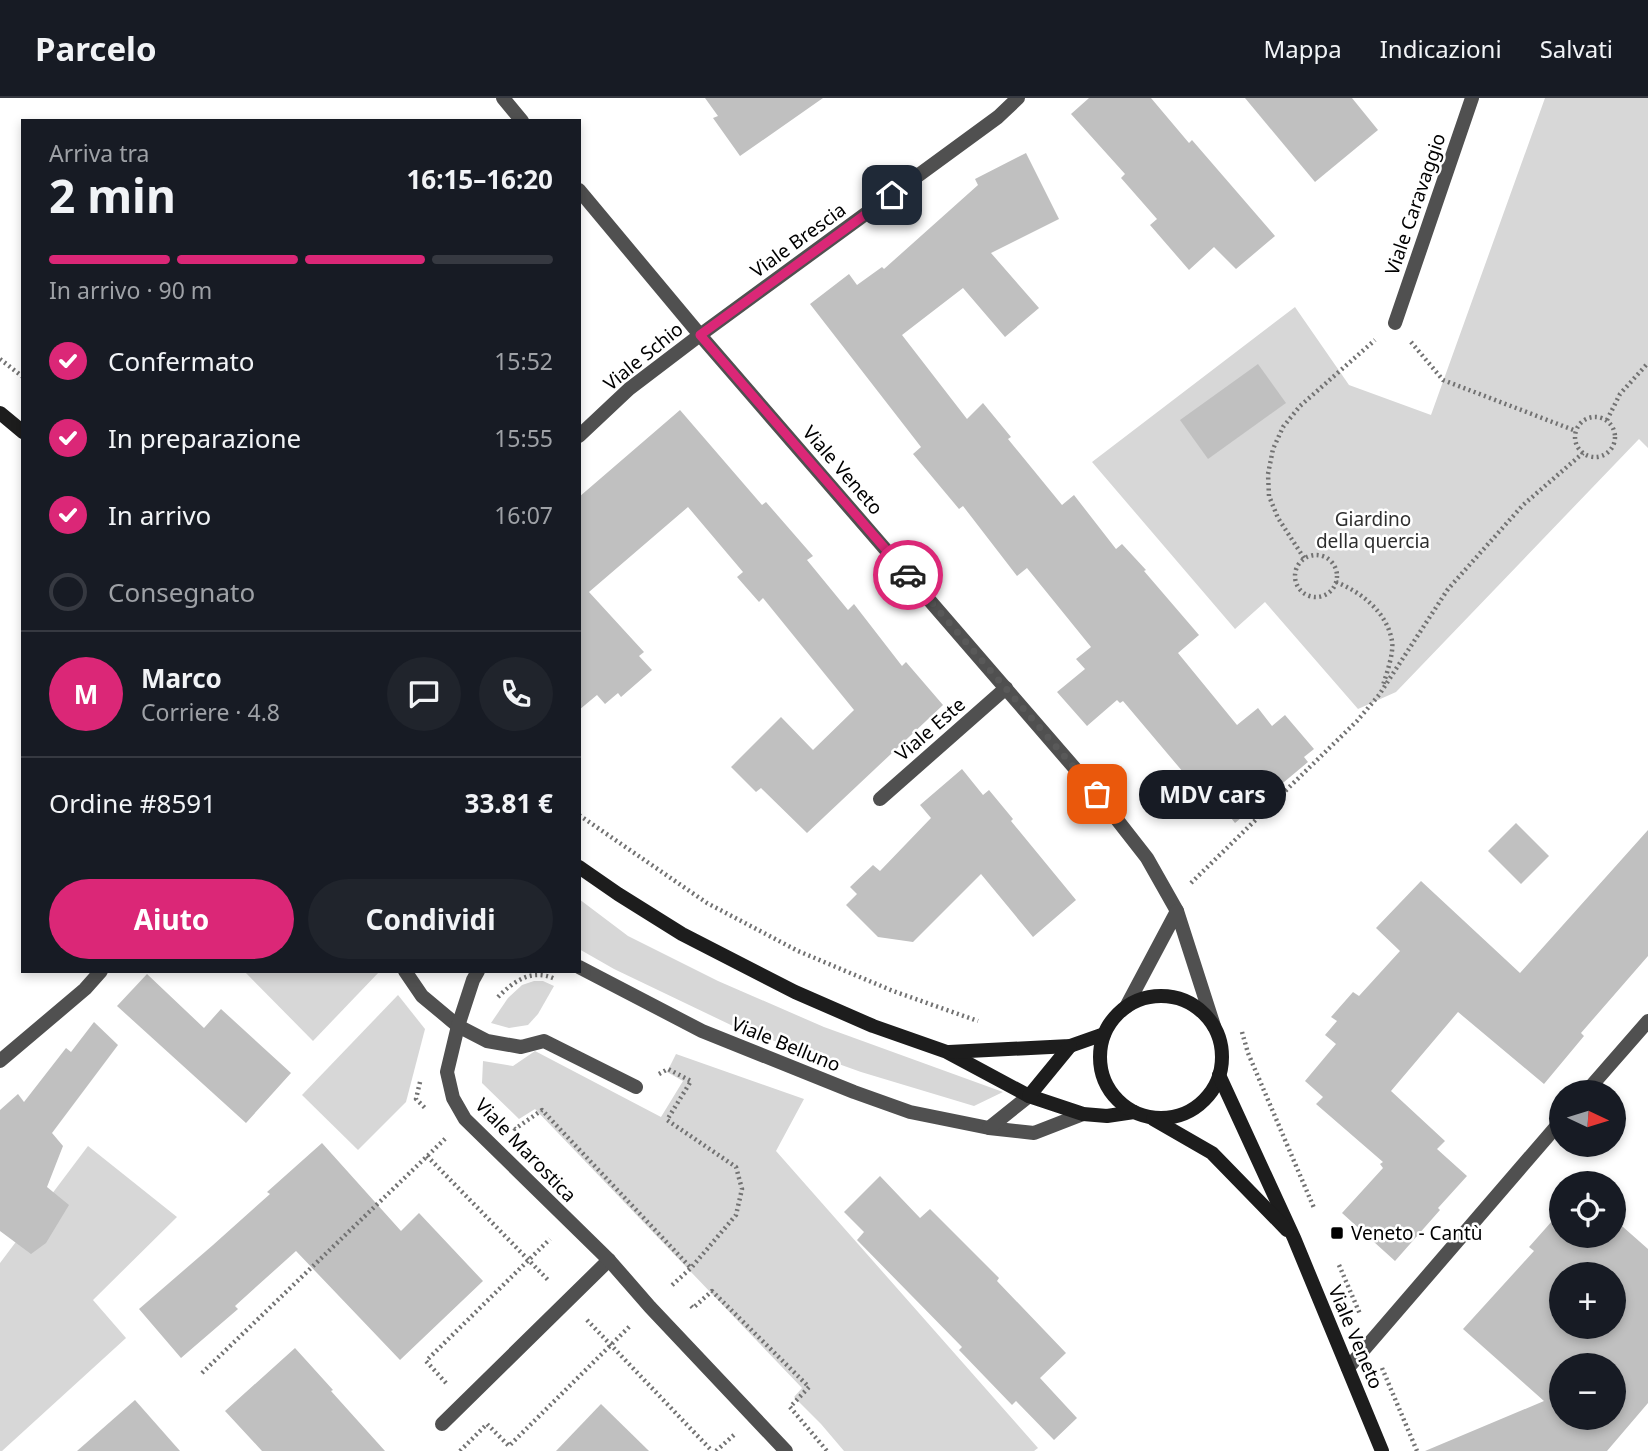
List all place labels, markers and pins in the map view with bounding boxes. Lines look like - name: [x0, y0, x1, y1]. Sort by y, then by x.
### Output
- pin: [862, 165, 922, 225]
- pin: [1067, 764, 1127, 824]
- callout: MDV cars: [1139, 770, 1286, 818]
- place label: Veneto - Cantù: [1351, 1220, 1483, 1246]
- marker: Veneto - Cantù: [1329, 1225, 1345, 1241]

